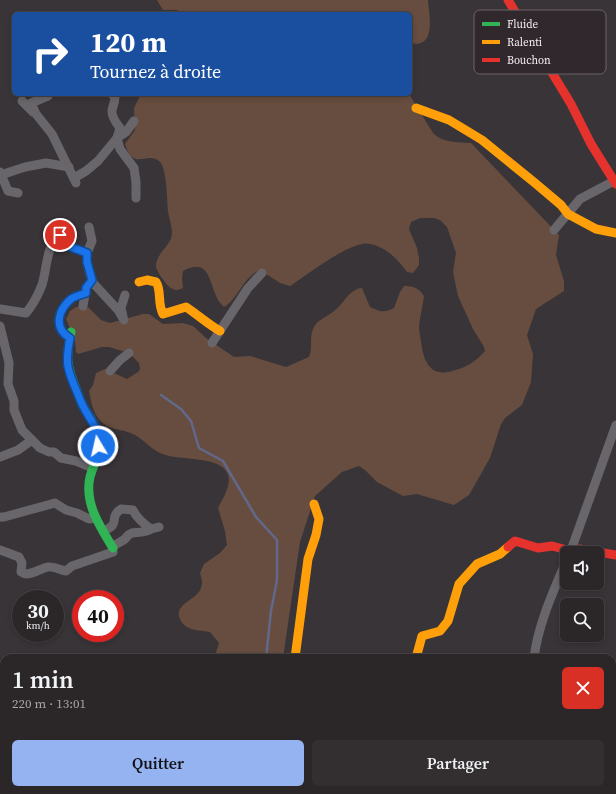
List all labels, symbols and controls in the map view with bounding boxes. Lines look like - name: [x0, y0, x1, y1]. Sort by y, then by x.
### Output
- legend: [474, 10, 606, 74]
- text: Fluide: [507, 17, 538, 32]
- text: 120 m: [90, 23, 167, 61]
- icon: right: [24, 28, 76, 80]
- text: Ralenti: [507, 35, 542, 50]
- text: Bouchon: [507, 53, 551, 68]
- text: Tournez à droite: [90, 59, 221, 84]
- pin: [43, 218, 77, 252]
- icon: arrive: [49, 224, 71, 246]
- position arrow: [77, 425, 119, 467]
- map controls: [560, 546, 604, 642]
- button: sound: [560, 546, 604, 590]
- speed limit sign: 40: [72, 590, 124, 642]
- text: 30: [27, 597, 49, 625]
- button: search: [560, 598, 604, 642]
- text: km/h: [26, 619, 50, 632]
- text: 1 min: [12, 663, 74, 696]
- button: close: [562, 667, 604, 709]
- text: 220 m · 13:01: [12, 695, 86, 712]
- button: Quitter: [12, 740, 304, 786]
- button: Partager: [312, 740, 604, 786]

